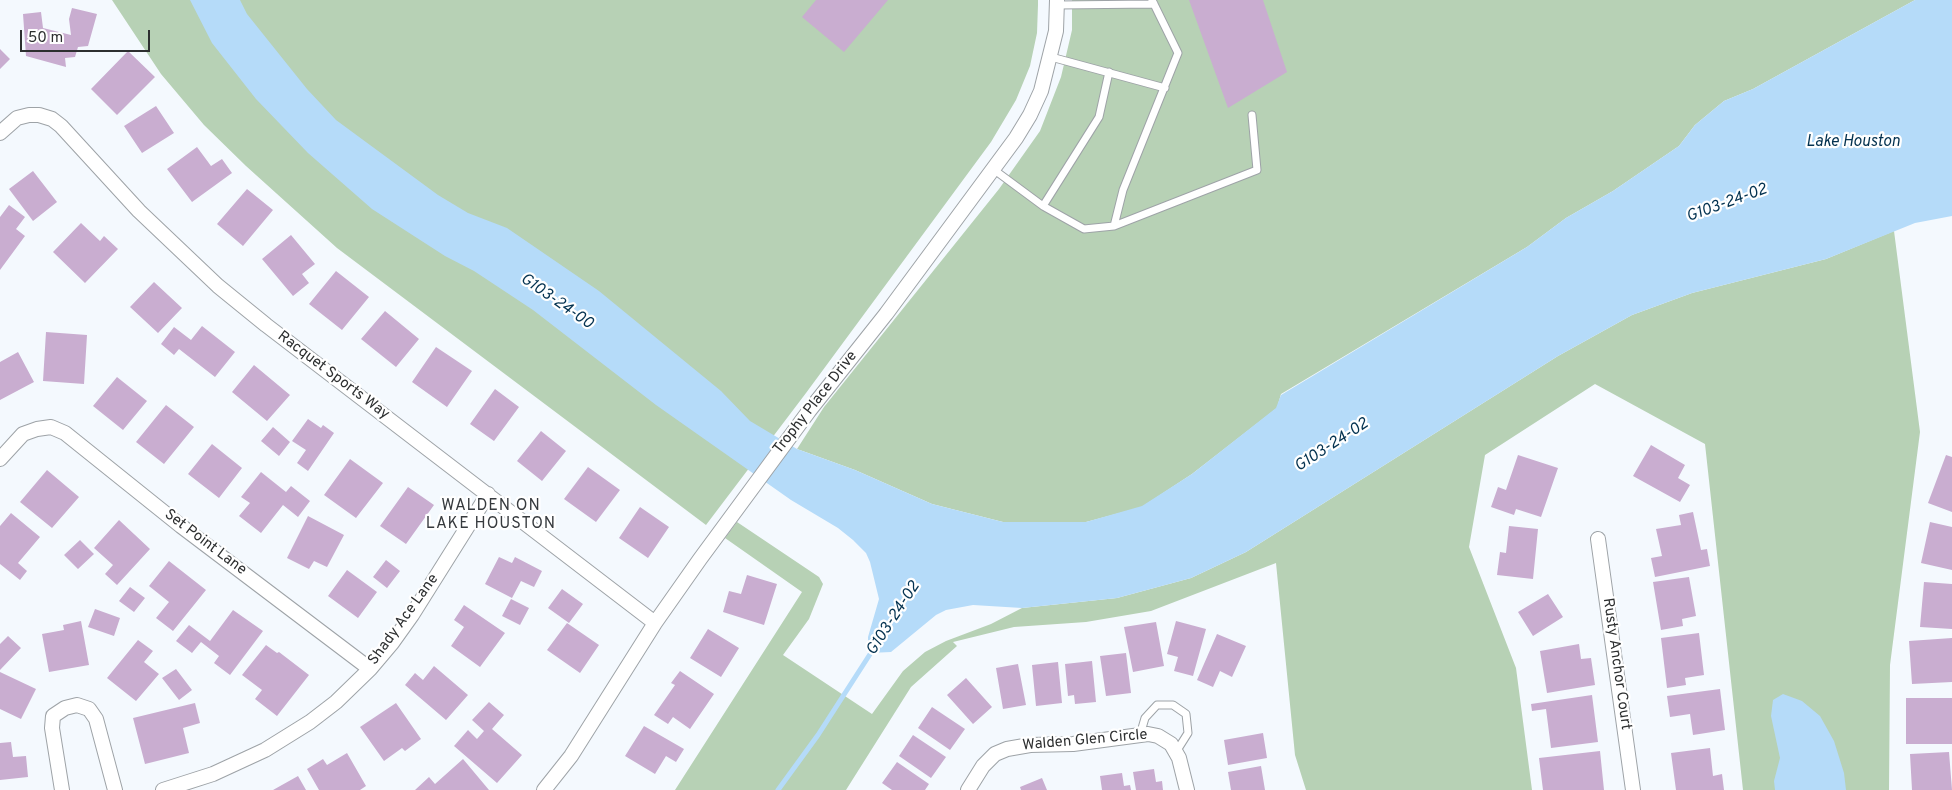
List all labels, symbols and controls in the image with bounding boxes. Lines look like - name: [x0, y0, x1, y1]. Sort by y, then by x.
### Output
- scale bar: [22, 20, 152, 52]
- text: 50 m: [28, 29, 63, 48]
- water label: Lake Houston: [1806, 133, 1900, 153]
- water label: G103-24-02: [1684, 181, 1770, 227]
- water label: G103-24-00: [516, 270, 596, 334]
- street label: Racquet Sports Way: [273, 328, 393, 424]
- street label: Trophy Place Drive: [770, 348, 862, 458]
- water label: G103-24-02: [1291, 415, 1373, 477]
- district label: WALDEN ON LAKE HOUSTON: [424, 497, 558, 535]
- street label: Set Point Lane: [160, 506, 250, 580]
- street label: Shady Ace Lane: [365, 571, 443, 669]
- water label: G103-24-02: [863, 578, 925, 660]
- street label: Rusty Anchor Court: [1598, 597, 1634, 731]
- street label: Walden Glen Circle: [1022, 727, 1148, 755]

